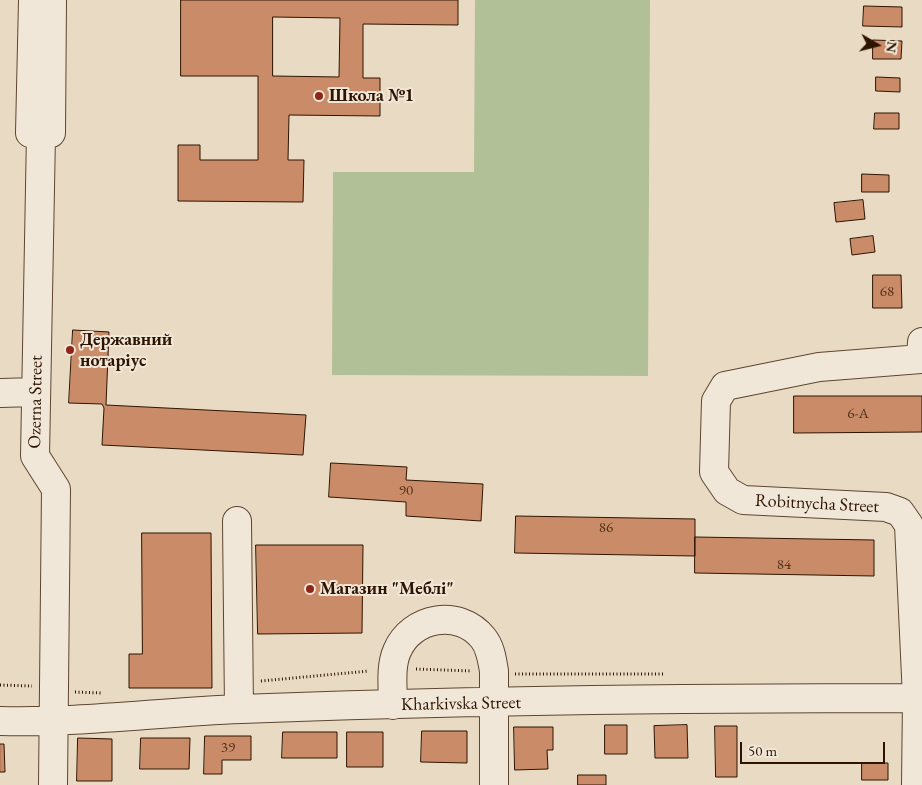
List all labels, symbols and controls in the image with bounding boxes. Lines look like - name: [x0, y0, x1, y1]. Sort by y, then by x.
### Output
- north arrow: [852, 20, 902, 70]
- text: N: [882, 40, 902, 54]
- place label: Школа №1: [329, 85, 414, 107]
- marker: Школа №1: [313, 90, 325, 102]
- house number: 68: [880, 283, 894, 301]
- place label: Державний нотаріус: [80, 329, 172, 372]
- marker: Державний нотаріус: [64, 344, 76, 356]
- street label: Ozerna Street: [24, 355, 48, 449]
- house number: 6-А: [847, 405, 869, 423]
- house number: 90: [399, 482, 413, 500]
- street label: Robitnycha Street: [754, 490, 880, 518]
- house number: 86: [599, 519, 613, 537]
- house number: 84: [777, 556, 791, 574]
- place label: Магазин "Меблі": [320, 578, 454, 600]
- marker: Магазин "Меблі": [304, 583, 316, 595]
- street label: Kharkivska Street: [401, 692, 521, 716]
- scale bar: [742, 732, 887, 764]
- house number: 39: [221, 739, 235, 757]
- text: 50 m: [748, 741, 777, 760]

